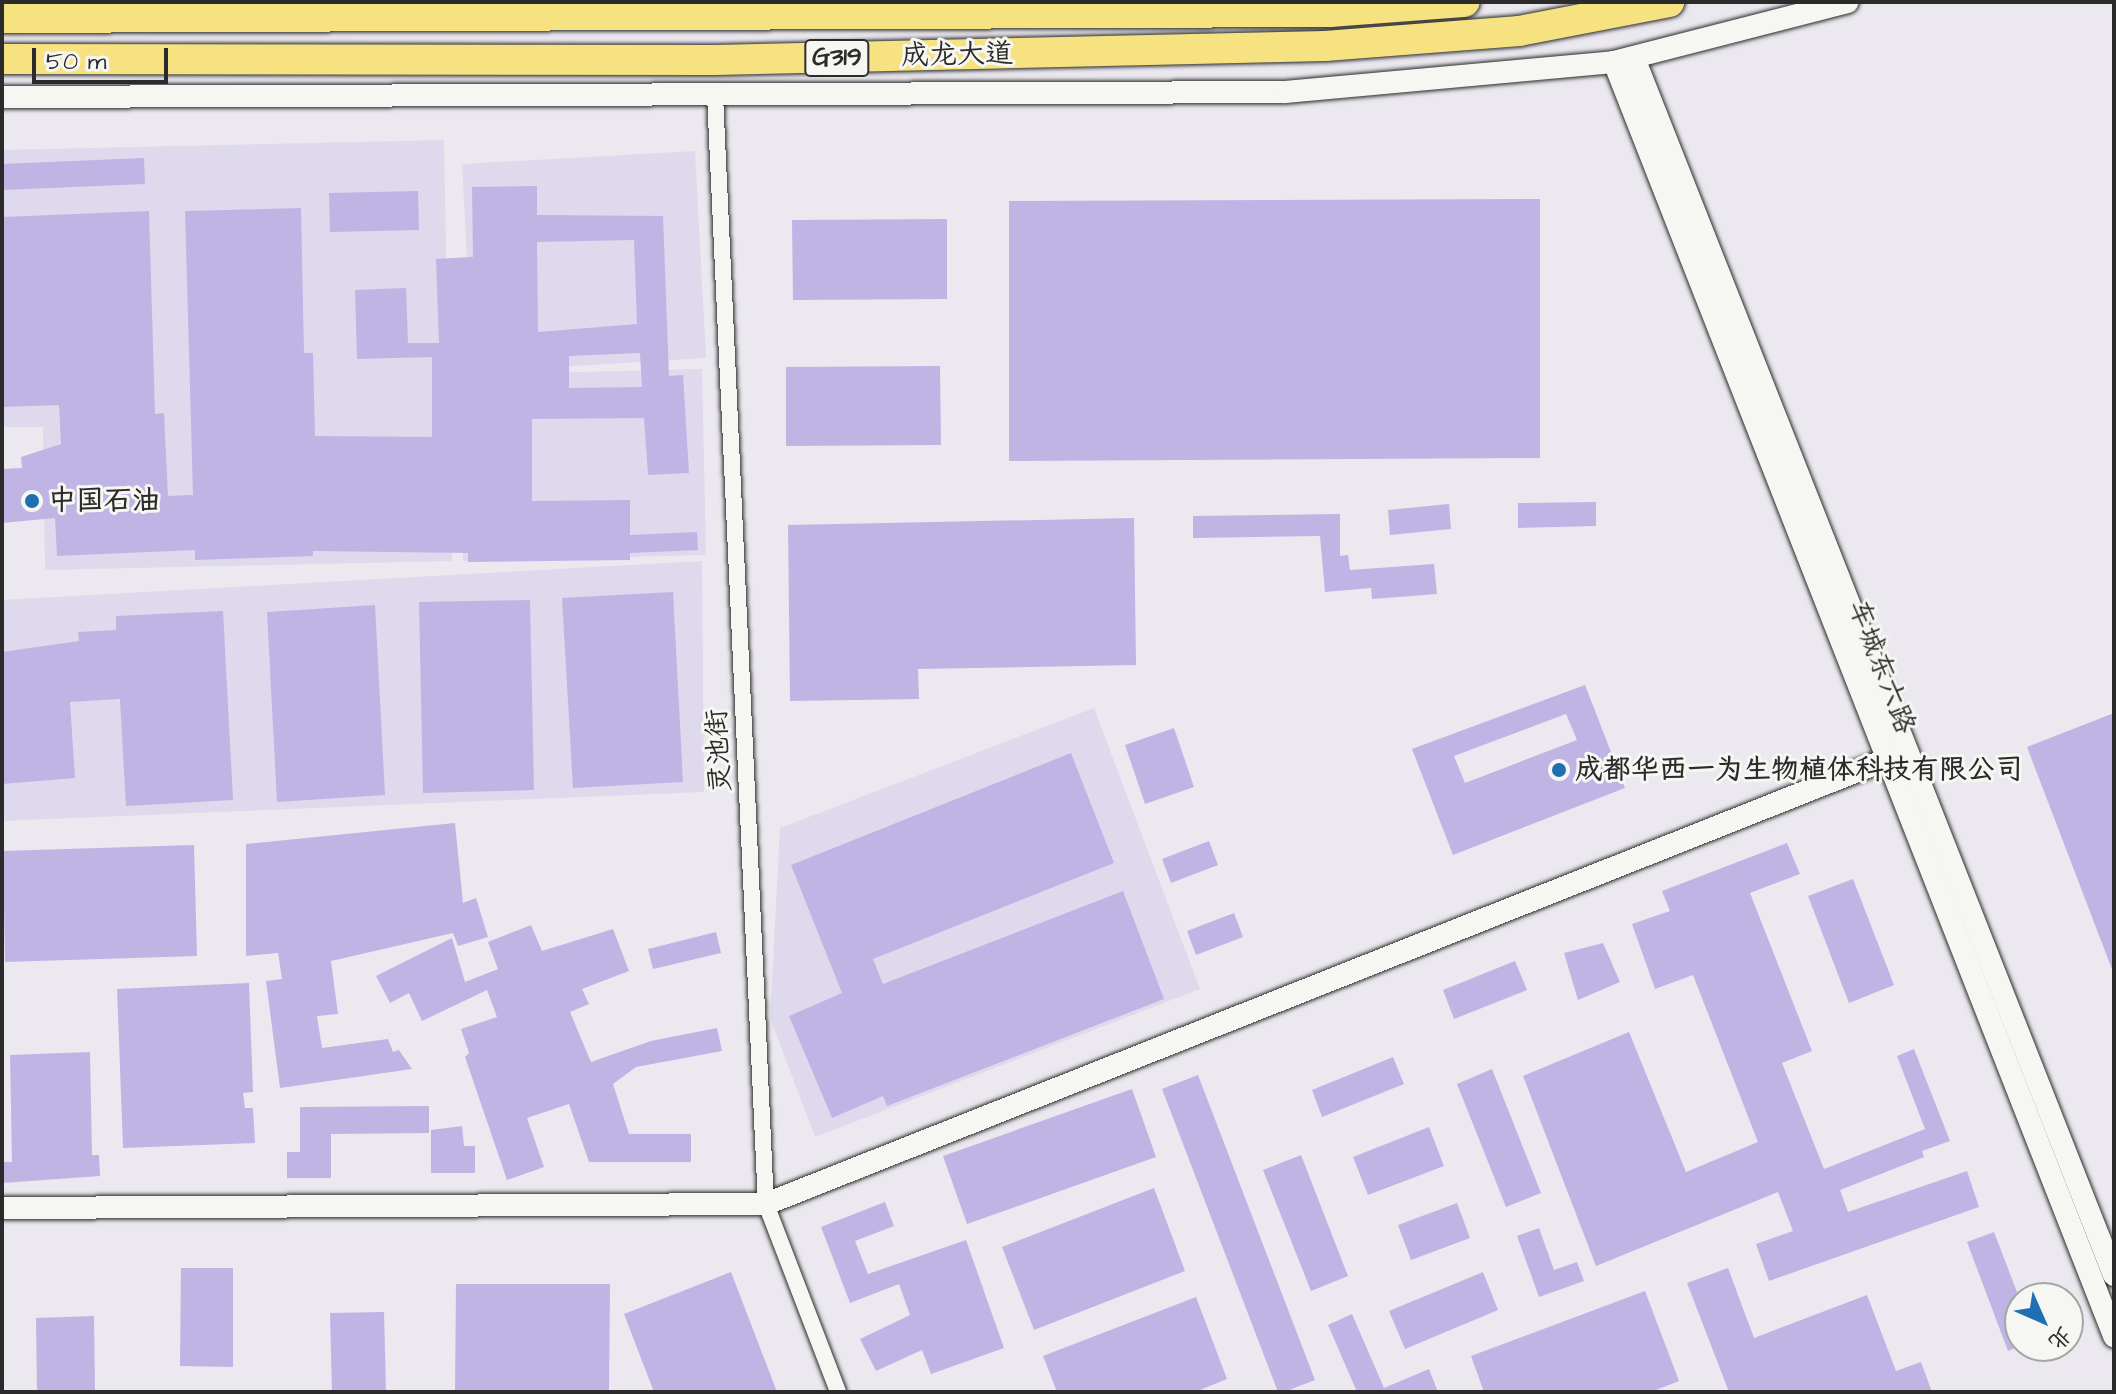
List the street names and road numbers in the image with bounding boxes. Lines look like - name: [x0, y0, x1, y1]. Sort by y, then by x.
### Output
- road number: G319: [803, 36, 871, 80]
- street label: 成龙大道: [901, 37, 1013, 73]
- street label: 车城东六路: [1840, 596, 1922, 738]
- street label: 灵池街: [700, 708, 738, 794]

